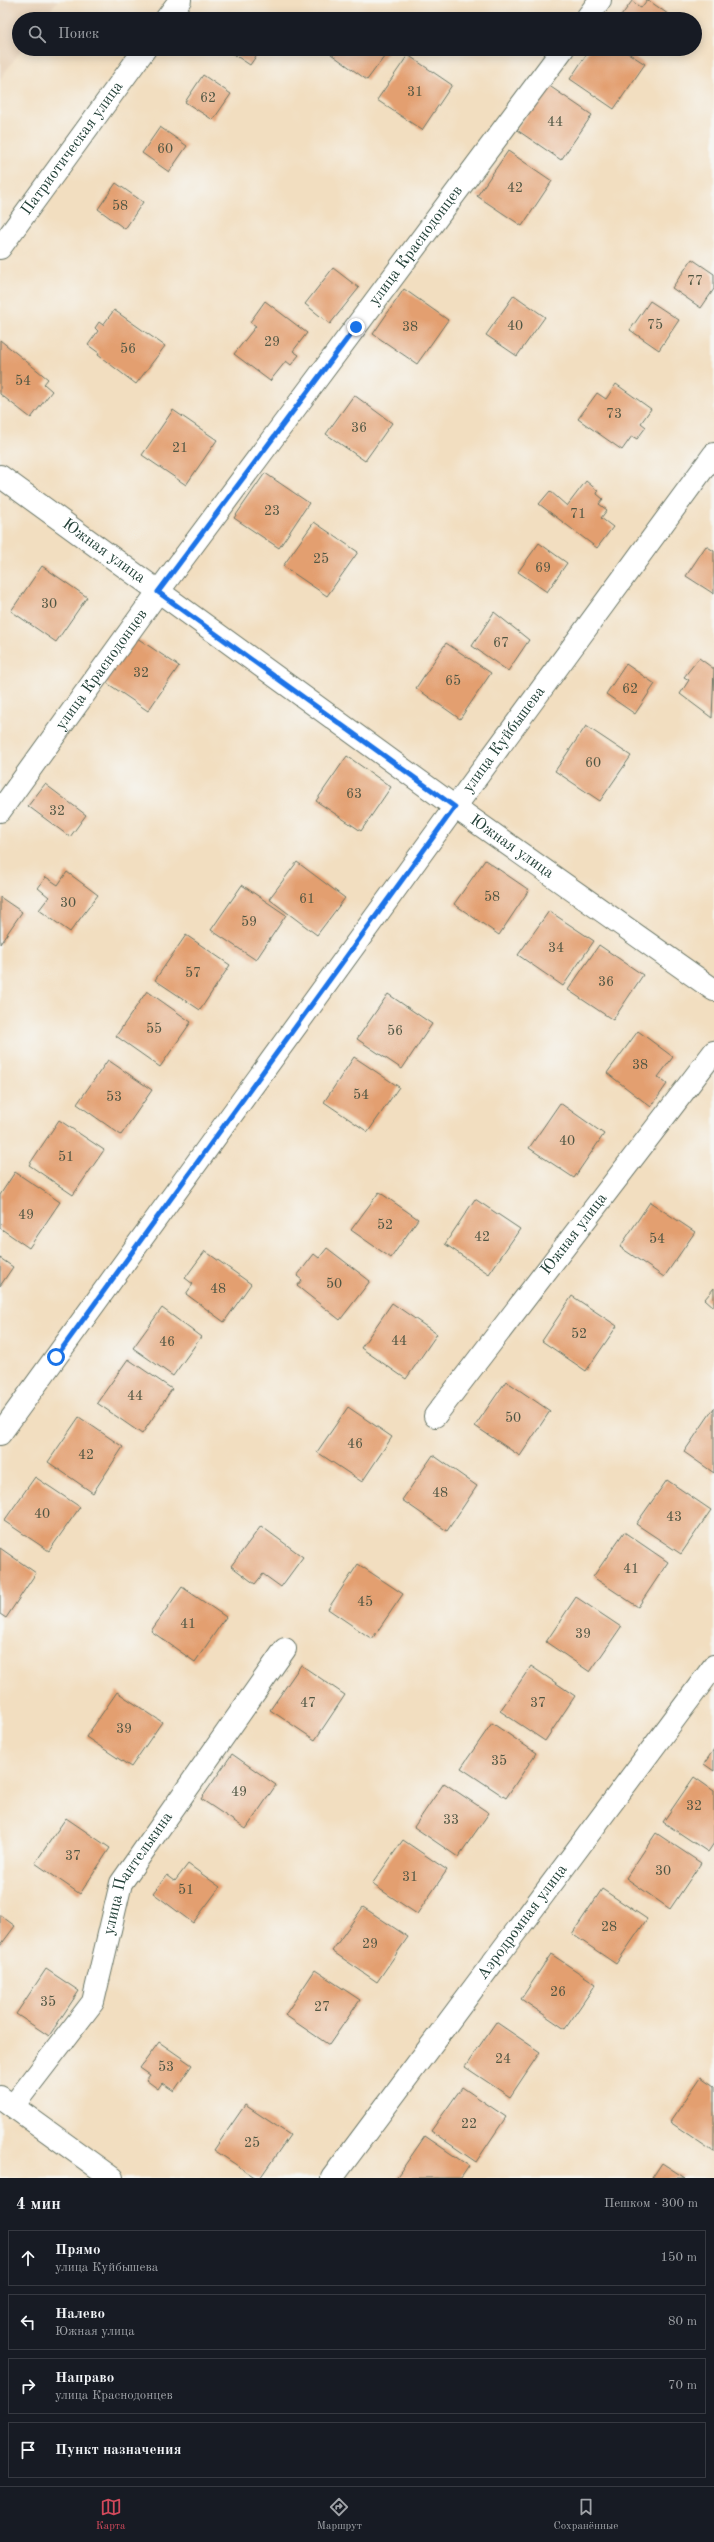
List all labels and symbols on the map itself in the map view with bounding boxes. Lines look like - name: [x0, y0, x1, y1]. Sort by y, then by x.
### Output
- street label: Патриотическая улица: [19, 79, 126, 218]
- house number: 31: [407, 85, 423, 99]
- house number: 62: [200, 91, 216, 105]
- house number: 44: [547, 115, 563, 129]
- house number: 60: [157, 142, 173, 156]
- house number: 42: [507, 181, 523, 195]
- street label: улица Краснодонцев: [366, 183, 466, 309]
- house number: 58: [112, 199, 128, 213]
- house number: 77: [687, 274, 703, 288]
- route end: [347, 318, 365, 336]
- house number: 75: [647, 318, 663, 332]
- house number: 40: [507, 319, 523, 333]
- house number: 38: [402, 320, 418, 334]
- house number: 29: [264, 335, 280, 349]
- house number: 56: [120, 342, 136, 356]
- house number: 54: [15, 374, 31, 388]
- house number: 73: [606, 407, 622, 421]
- house number: 36: [351, 421, 367, 435]
- house number: 21: [172, 441, 188, 455]
- house number: 23: [264, 504, 280, 518]
- house number: 71: [570, 507, 586, 521]
- street label: Южная улица: [59, 516, 148, 587]
- house number: 25: [313, 552, 329, 566]
- house number: 69: [535, 561, 551, 575]
- house number: 30: [41, 597, 57, 611]
- street label: улица Краснодонцев: [53, 606, 151, 733]
- house number: 67: [493, 636, 509, 650]
- house number: 32: [133, 666, 149, 680]
- house number: 65: [445, 674, 461, 688]
- house number: 62: [622, 682, 638, 696]
- street label: улица Куйбышева: [460, 684, 548, 796]
- house number: 60: [585, 756, 601, 770]
- house number: 63: [346, 787, 362, 801]
- house number: 32: [49, 804, 65, 818]
- street label: Южная улица: [467, 812, 556, 882]
- house number: 58: [484, 890, 500, 904]
- house number: 61: [299, 892, 315, 906]
- house number: 30: [60, 896, 76, 910]
- house number: 59: [241, 915, 257, 929]
- house number: 34: [548, 941, 564, 955]
- house number: 57: [185, 966, 201, 980]
- house number: 36: [598, 975, 614, 989]
- house number: 55: [146, 1022, 162, 1036]
- house number: 56: [387, 1024, 403, 1038]
- house number: 38: [632, 1058, 648, 1072]
- house number: 54: [353, 1088, 369, 1102]
- house number: 53: [106, 1090, 122, 1104]
- house number: 40: [559, 1134, 575, 1148]
- house number: 51: [58, 1150, 74, 1164]
- street label: Южная улица: [538, 1190, 611, 1278]
- house number: 49: [18, 1208, 34, 1222]
- house number: 52: [377, 1218, 393, 1232]
- house number: 42: [474, 1230, 490, 1244]
- house number: 54: [649, 1232, 665, 1246]
- house number: 50: [326, 1277, 342, 1291]
- house number: 48: [210, 1282, 226, 1296]
- house number: 52: [571, 1327, 587, 1341]
- house number: 44: [391, 1334, 407, 1348]
- house number: 46: [159, 1335, 175, 1349]
- route start: [47, 1348, 65, 1366]
- house number: 44: [127, 1389, 143, 1403]
- house number: 50: [505, 1411, 521, 1425]
- house number: 46: [347, 1437, 363, 1451]
- house number: 42: [78, 1448, 94, 1462]
- house number: 48: [432, 1486, 448, 1500]
- house number: 40: [34, 1507, 50, 1521]
- house number: 43: [666, 1510, 682, 1524]
- house number: 41: [623, 1562, 639, 1576]
- house number: 45: [357, 1595, 373, 1609]
- house number: 41: [180, 1617, 196, 1631]
- house number: 39: [575, 1627, 591, 1641]
- house number: 47: [300, 1696, 316, 1710]
- house number: 37: [530, 1696, 546, 1710]
- house number: 39: [116, 1722, 132, 1736]
- house number: 35: [491, 1754, 507, 1768]
- house number: 49: [231, 1785, 247, 1799]
- house number: 32: [686, 1799, 702, 1813]
- street label: улица Пантелькина: [101, 1809, 176, 1937]
- house number: 33: [443, 1813, 459, 1827]
- house number: 37: [65, 1849, 81, 1863]
- street label: Аэродромная улица: [475, 1862, 571, 1983]
- house number: 30: [655, 1864, 671, 1878]
- house number: 31: [402, 1870, 418, 1884]
- house number: 51: [178, 1883, 194, 1897]
- house number: 28: [601, 1920, 617, 1934]
- house number: 29: [362, 1937, 378, 1951]
- house number: 26: [550, 1985, 566, 1999]
- house number: 35: [40, 1995, 56, 2009]
- house number: 27: [314, 2000, 330, 2014]
- house number: 24: [495, 2052, 511, 2066]
- house number: 53: [158, 2060, 174, 2074]
- house number: 22: [461, 2117, 477, 2131]
- house number: 25: [244, 2136, 260, 2150]

